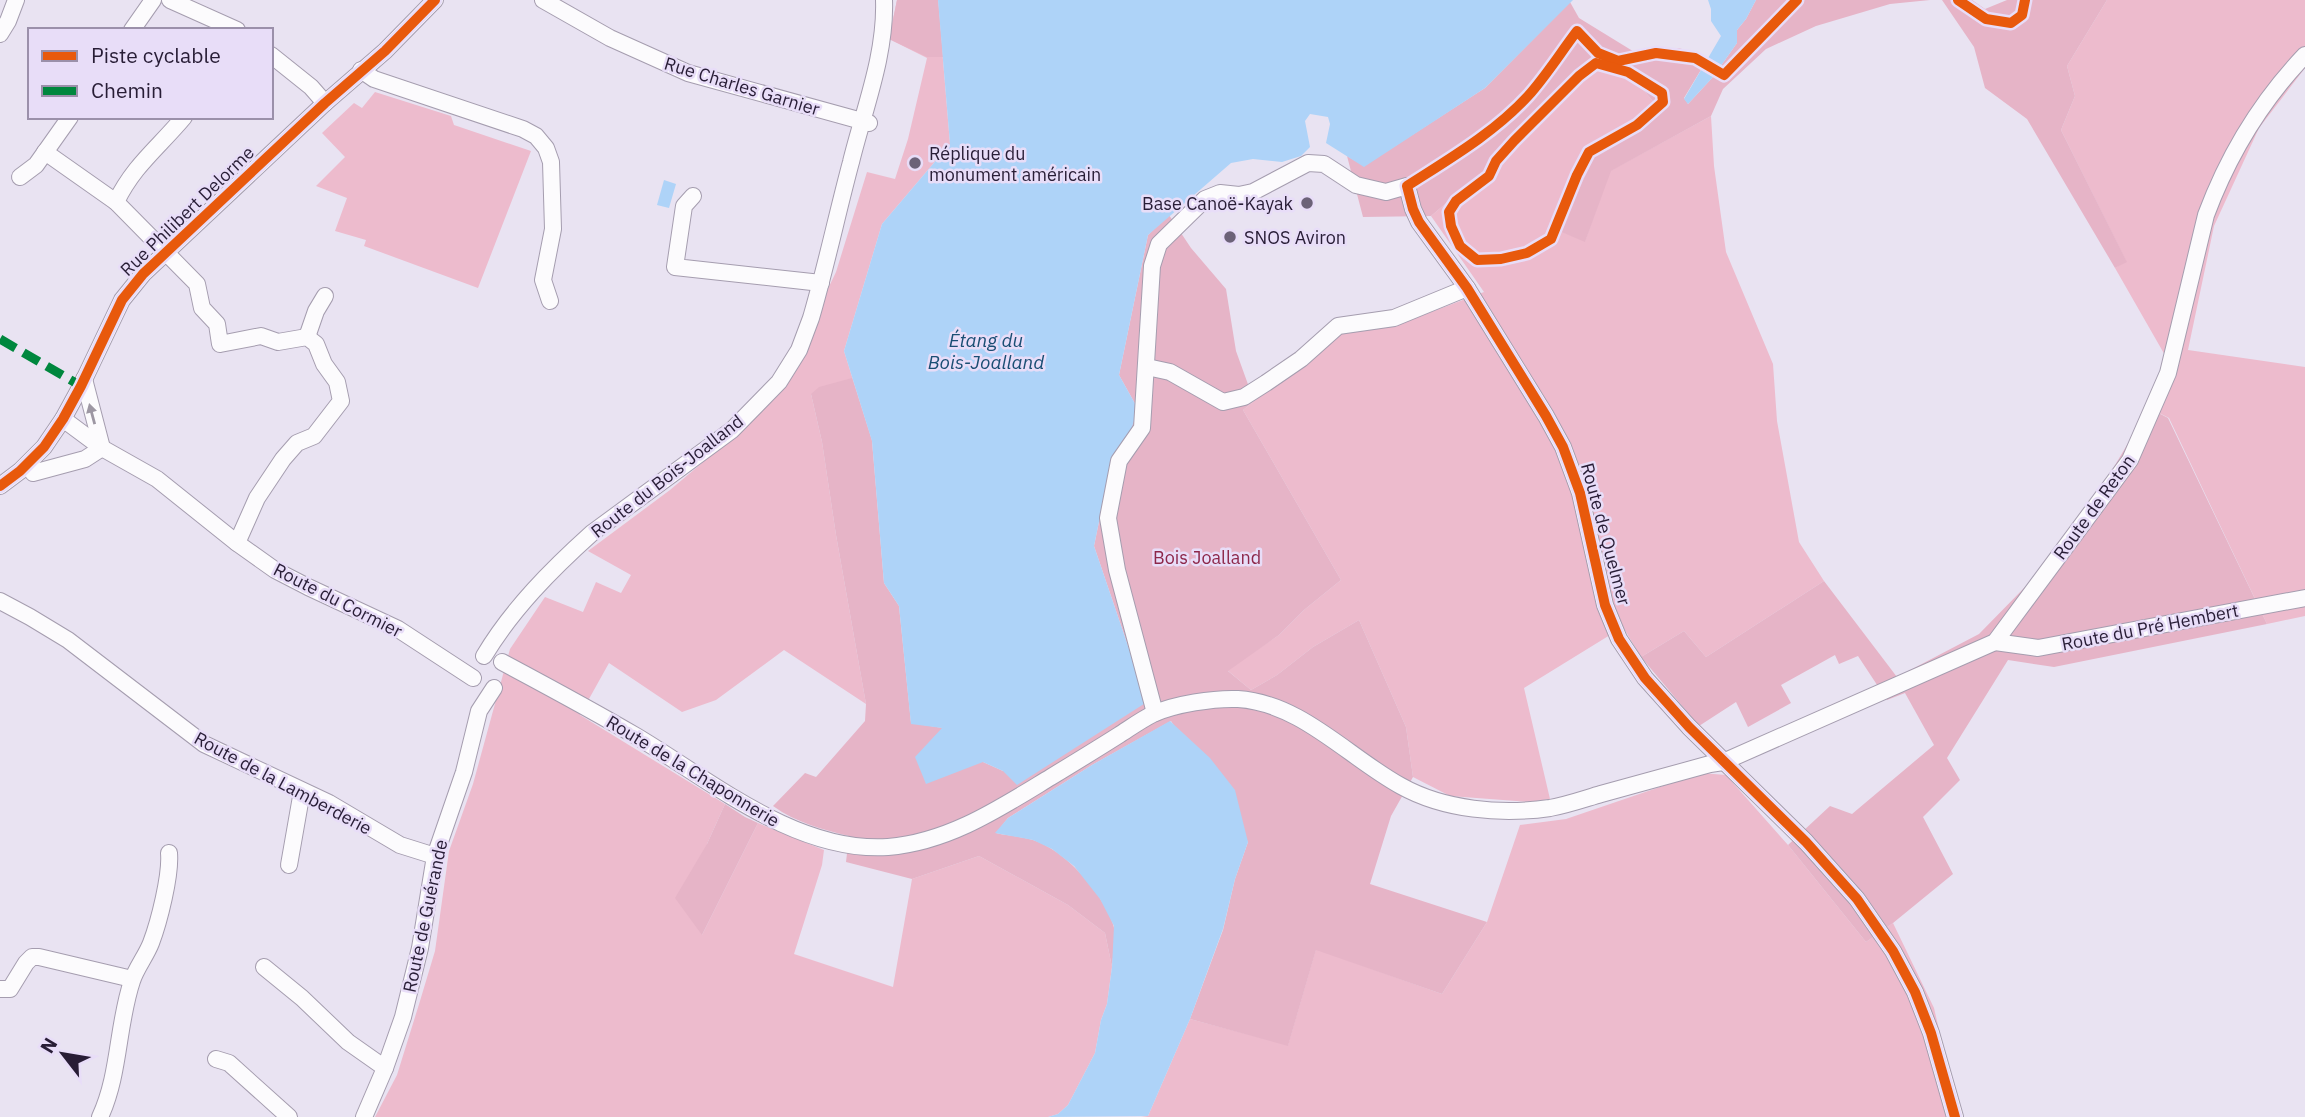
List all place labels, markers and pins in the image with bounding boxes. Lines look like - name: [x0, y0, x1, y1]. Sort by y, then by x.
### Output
- place label: Réplique du monument américain: [929, 142, 1101, 186]
- marker: Réplique du monument américain: [907, 155, 923, 171]
- place label: Base Canoë-Kayak: [1142, 192, 1294, 215]
- marker: Base Canoë-Kayak: [1299, 195, 1315, 211]
- place label: SNOS Aviron: [1244, 226, 1346, 249]
- marker: SNOS Aviron: [1222, 229, 1238, 245]

